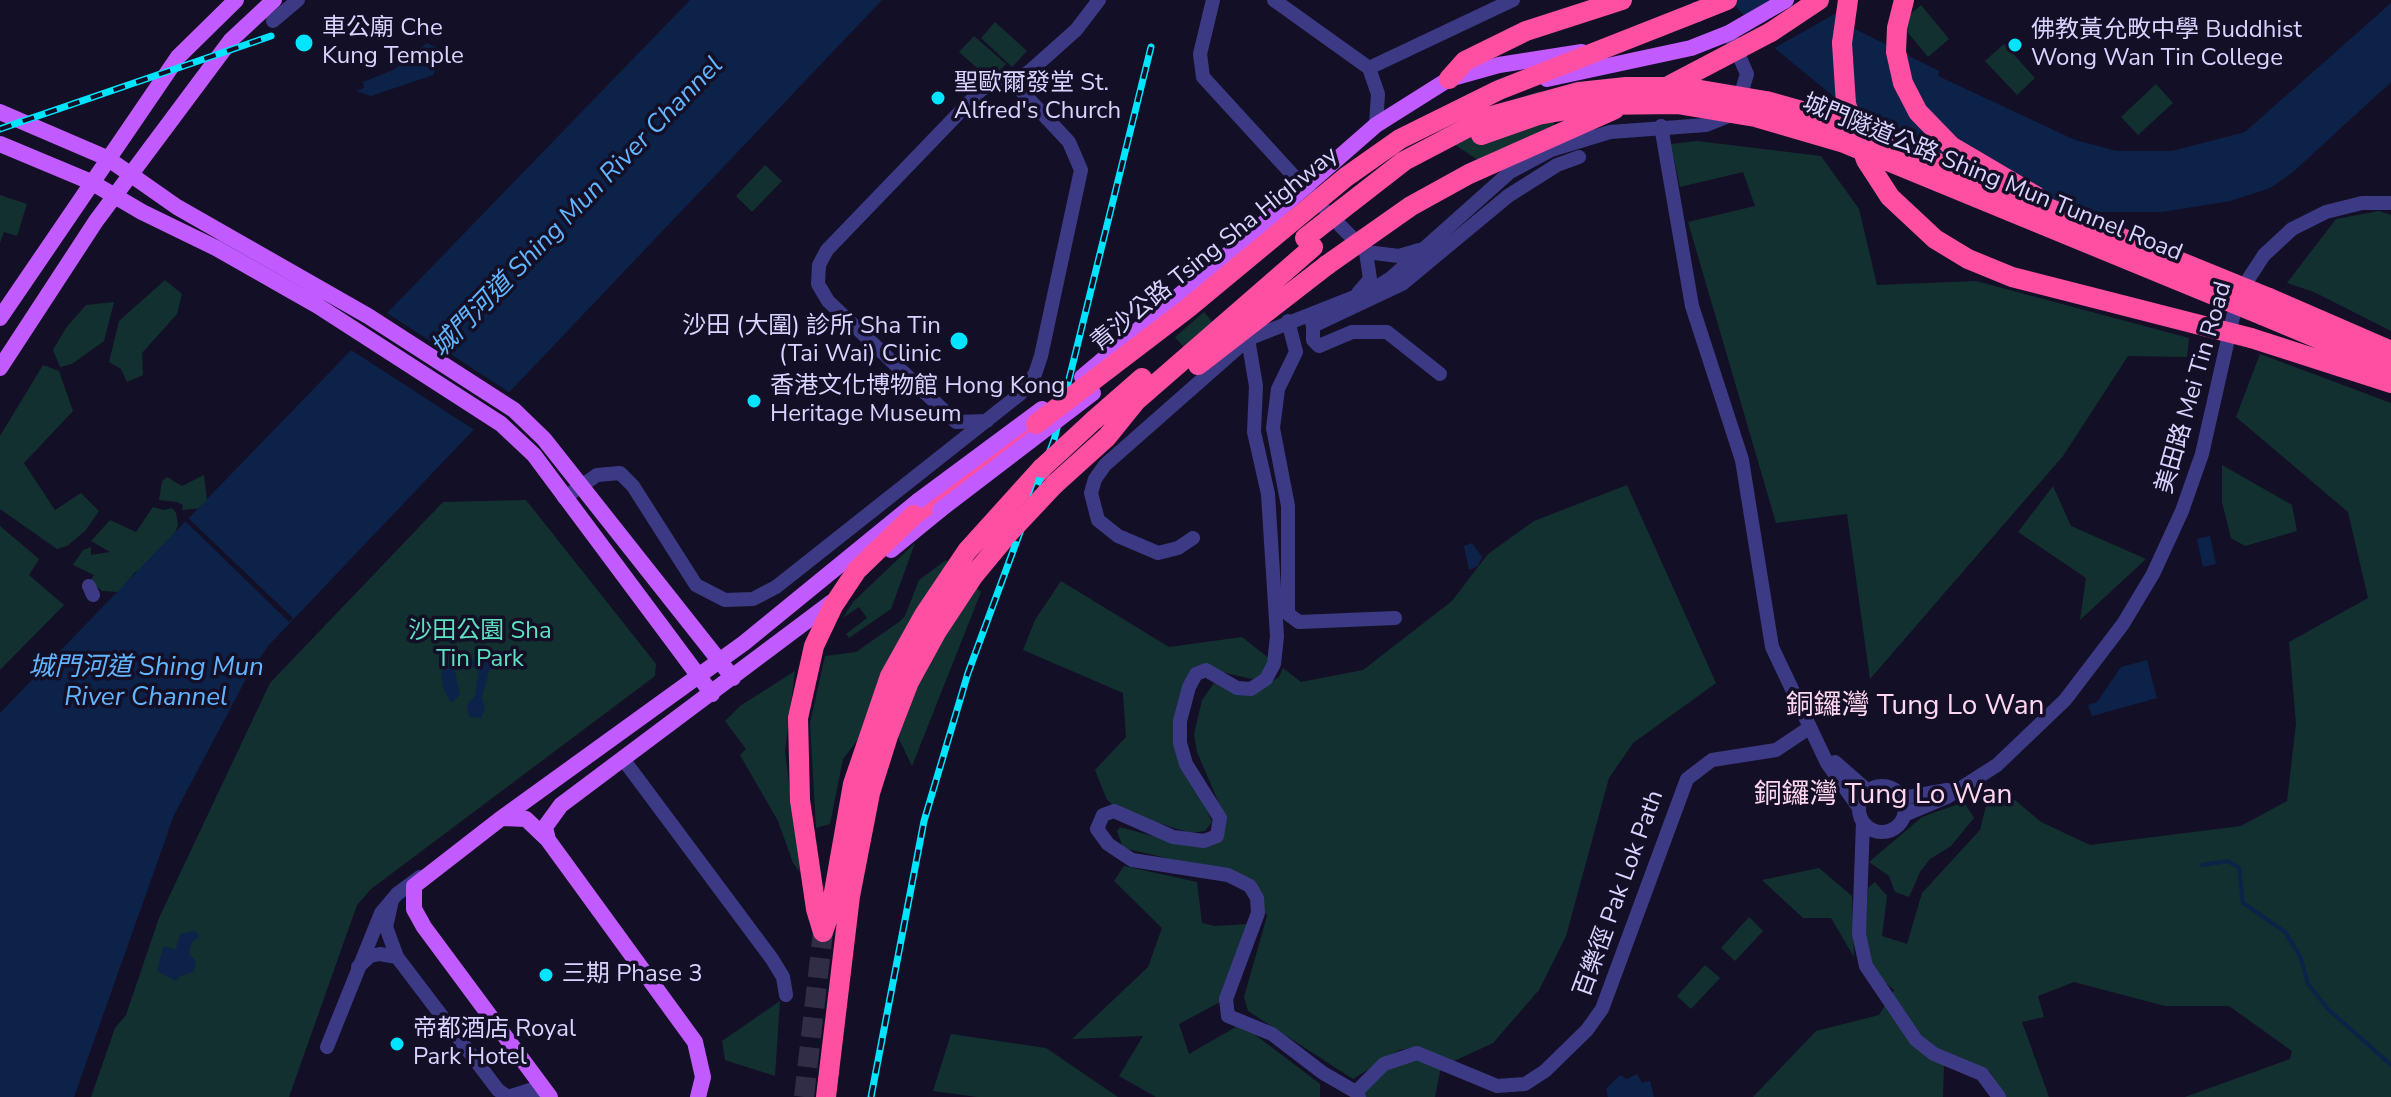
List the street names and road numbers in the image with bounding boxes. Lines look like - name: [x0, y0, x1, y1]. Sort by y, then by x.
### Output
- street label: 城門隧道公路 Shing Mun Tunnel Road: [1798, 89, 2186, 269]
- street label: 青沙公路 Tsing Sha Highway: [1086, 141, 1344, 359]
- street label: 美田路 Mei Tin Road: [2151, 279, 2239, 497]
- street label: 百樂徑 Pak Lok Path: [1569, 787, 1671, 1001]

